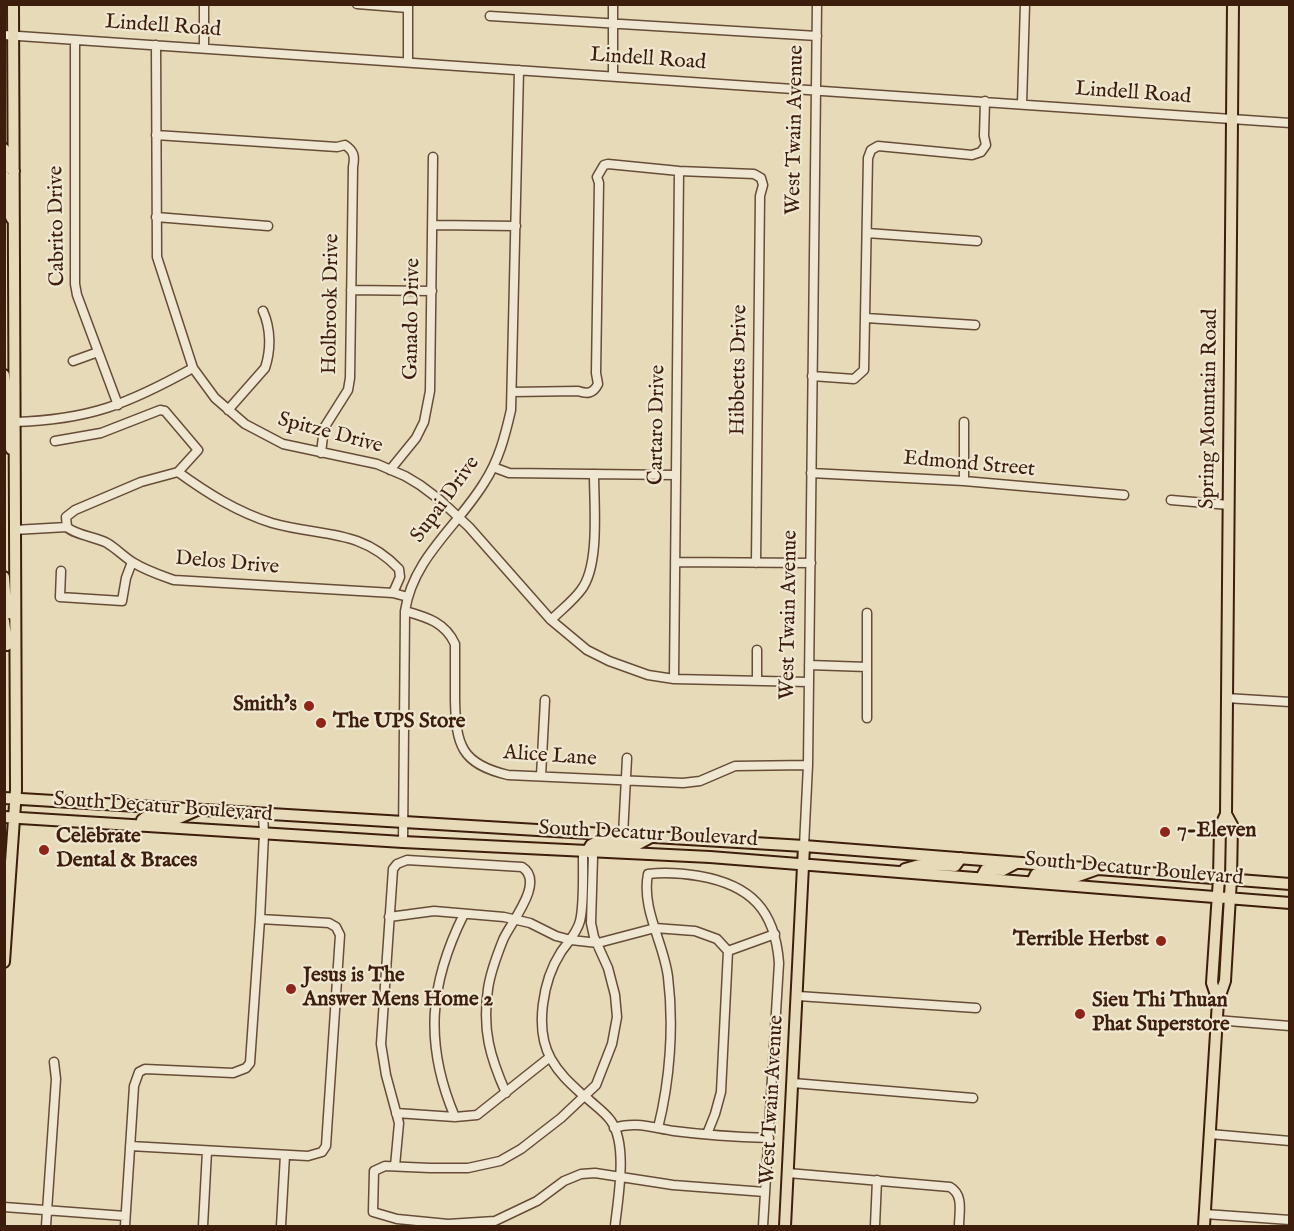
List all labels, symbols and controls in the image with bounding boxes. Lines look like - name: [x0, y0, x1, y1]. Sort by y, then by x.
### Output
- street label: Lindell Road: [104, 10, 222, 44]
- street label: Lindell Road: [589, 43, 707, 77]
- street label: West Twain Avenue: [782, 45, 810, 215]
- street label: Lindell Road: [1074, 77, 1192, 111]
- street label: Cabrito Drive: [44, 166, 72, 286]
- street label: Holbrook Drive: [318, 233, 346, 375]
- street label: Ganado Drive: [399, 258, 427, 380]
- street label: Hibbetts Drive: [726, 304, 754, 436]
- street label: Spring Mountain Road: [1196, 309, 1224, 509]
- street label: Cartaro Drive: [644, 364, 672, 486]
- street label: Spitze Drive: [275, 408, 385, 460]
- street label: Edmond Street: [902, 447, 1036, 483]
- street label: Supai Drive: [406, 452, 486, 548]
- street label: West Twain Avenue: [776, 530, 804, 700]
- street label: Delos Drive: [174, 547, 280, 581]
- place label: Smith's: [233, 693, 297, 719]
- marker: Smith's: [302, 699, 316, 713]
- place label: The UPS Store: [333, 710, 466, 736]
- marker: The UPS Store: [314, 716, 328, 730]
- street label: Alice Lane: [502, 741, 598, 773]
- street label: South Decatur Boulevard: [53, 788, 273, 828]
- street label: South Decatur Boulevard: [538, 817, 758, 853]
- place label: 7-Eleven: [1177, 819, 1256, 845]
- place label: Celebrate Dental & Braces: [56, 825, 197, 875]
- marker: 7-Eleven: [1158, 825, 1172, 839]
- marker: Celebrate Dental & Braces: [37, 843, 51, 857]
- street label: South Decatur Boulevard: [1024, 848, 1244, 892]
- place label: Terrible Herbst: [1013, 928, 1149, 954]
- marker: Terrible Herbst: [1154, 934, 1168, 948]
- place label: Jesus is The Answer Mens Home 2: [303, 964, 493, 1014]
- marker: Jesus is The Answer Mens Home 2: [284, 982, 298, 996]
- place label: Sieu Thi Thuan Phat Superstore: [1092, 989, 1230, 1039]
- marker: Sieu Thi Thuan Phat Superstore: [1073, 1007, 1087, 1021]
- street label: West Twain Avenue: [756, 1015, 790, 1185]

